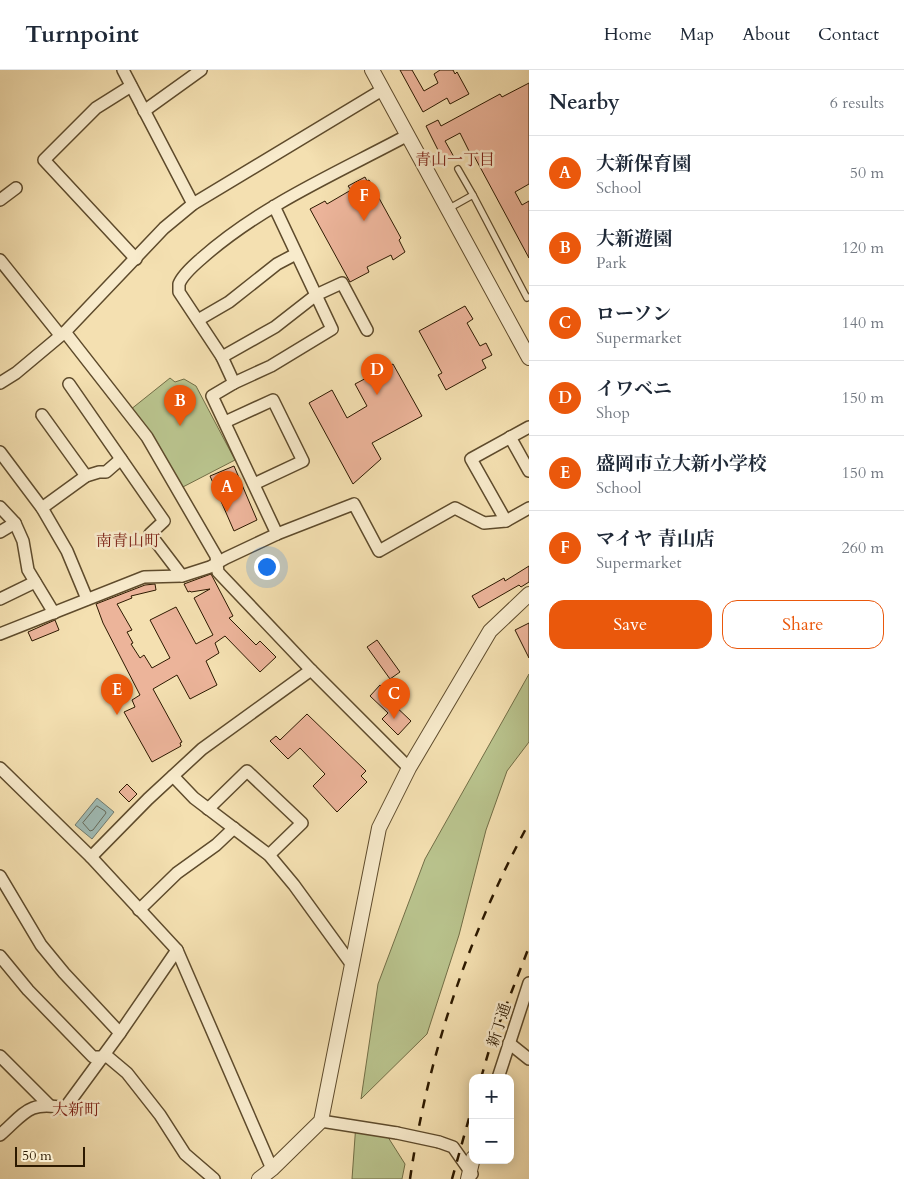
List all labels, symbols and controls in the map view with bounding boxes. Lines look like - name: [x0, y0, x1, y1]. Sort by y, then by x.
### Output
- text: Turnpoint: [25, 18, 139, 51]
- text: Home: [604, 22, 652, 47]
- text: Map: [680, 22, 714, 47]
- text: About: [742, 22, 790, 47]
- text: Contact: [818, 22, 879, 47]
- text: Nearby: [549, 88, 620, 117]
- text: 6 results: [830, 92, 884, 114]
- district label: 青山一丁目: [415, 149, 495, 171]
- text: 大新保育園: [596, 151, 691, 177]
- text: A: [559, 162, 571, 184]
- text: 50 m: [850, 162, 884, 184]
- text: School: [596, 177, 641, 199]
- pin: F: [348, 180, 380, 221]
- text: 大新遊園: [596, 226, 672, 252]
- text: B: [559, 237, 571, 259]
- text: 120 m: [842, 237, 884, 259]
- text: Park: [596, 252, 627, 274]
- text: ローソン: [596, 301, 671, 327]
- text: C: [559, 312, 571, 334]
- text: 140 m: [842, 312, 884, 334]
- text: Supermarket: [596, 327, 682, 349]
- pin: D: [361, 354, 393, 395]
- text: イワベニ: [596, 376, 672, 402]
- pin: B: [164, 385, 196, 426]
- text: D: [558, 387, 572, 409]
- text: 150 m: [842, 387, 884, 409]
- text: Shop: [596, 402, 630, 424]
- text: 盛岡市立大新小学校: [596, 451, 767, 477]
- text: E: [560, 462, 570, 484]
- text: 150 m: [842, 462, 884, 484]
- pin: A: [211, 471, 243, 512]
- text: School: [596, 477, 641, 499]
- text: マイヤ 青山店: [596, 526, 715, 552]
- district label: 南青山町: [96, 530, 160, 552]
- text: F: [560, 537, 570, 559]
- text: 260 m: [842, 537, 884, 559]
- text: Supermarket: [596, 552, 682, 574]
- your location: [254, 554, 280, 580]
- button: Save: [549, 600, 712, 649]
- button: Share: [722, 600, 884, 649]
- pin: E: [101, 674, 133, 715]
- pin: C: [378, 678, 410, 719]
- street label: 新丁通: [483, 1001, 515, 1049]
- map controls: [469, 1074, 514, 1164]
- button: +: [469, 1074, 514, 1119]
- district label: 大新町: [52, 1099, 100, 1121]
- button: −: [469, 1119, 514, 1164]
- scale bar: [15, 1144, 85, 1167]
- text: 50 m: [22, 1146, 52, 1165]

